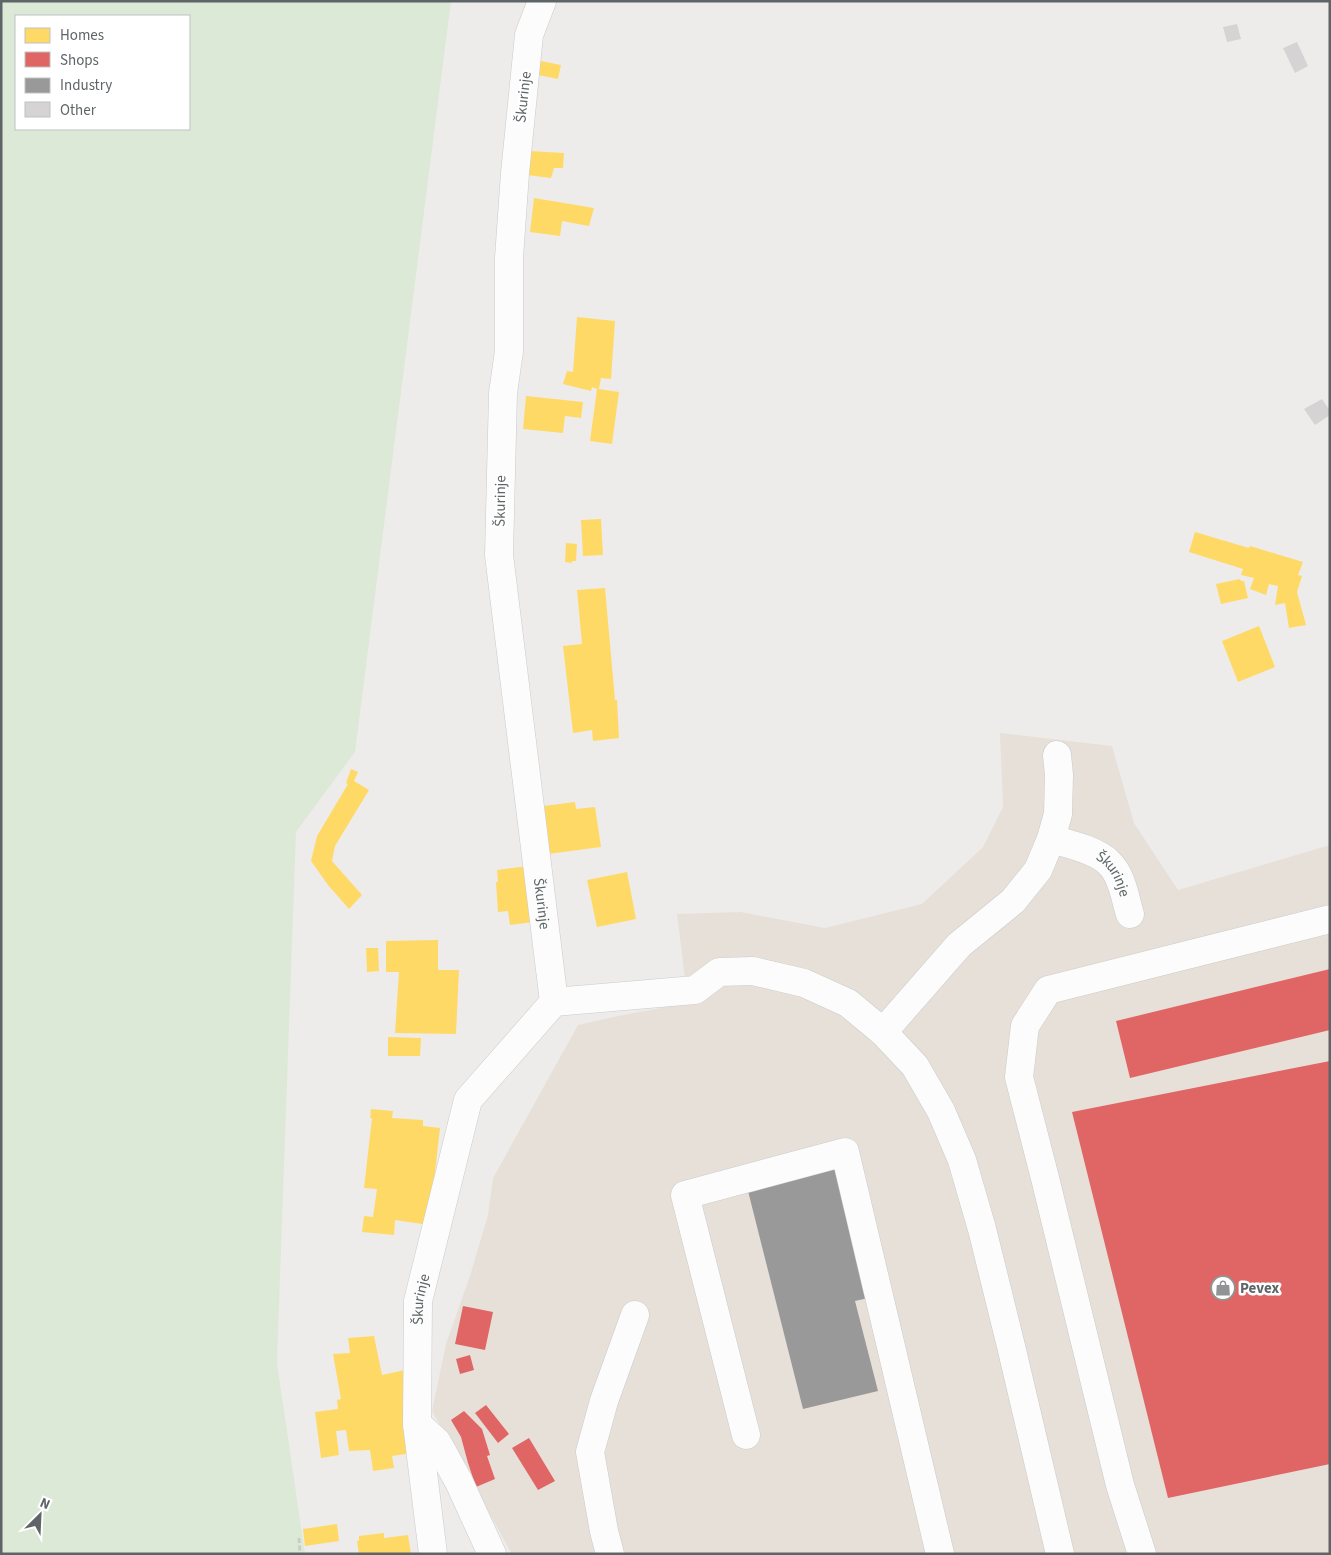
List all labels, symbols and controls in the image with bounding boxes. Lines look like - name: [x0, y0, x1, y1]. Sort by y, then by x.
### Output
- legend: [15, 15, 190, 130]
- text: Homes: [60, 25, 104, 46]
- text: Shops: [60, 50, 99, 71]
- street label: Škurinje: [510, 70, 537, 124]
- text: Industry: [60, 75, 112, 96]
- text: Other: [60, 100, 97, 121]
- street label: Škurinje: [490, 475, 511, 527]
- street label: Škurinje: [1092, 846, 1135, 899]
- street label: Škurinje: [528, 877, 555, 931]
- street label: Škurinje: [408, 1272, 435, 1325]
- shop icon: Pevex: [1210, 1275, 1236, 1301]
- place label: Pevex: [1240, 1278, 1280, 1299]
- north arrow: [15, 1490, 65, 1540]
- text: N: [37, 1493, 53, 1515]

